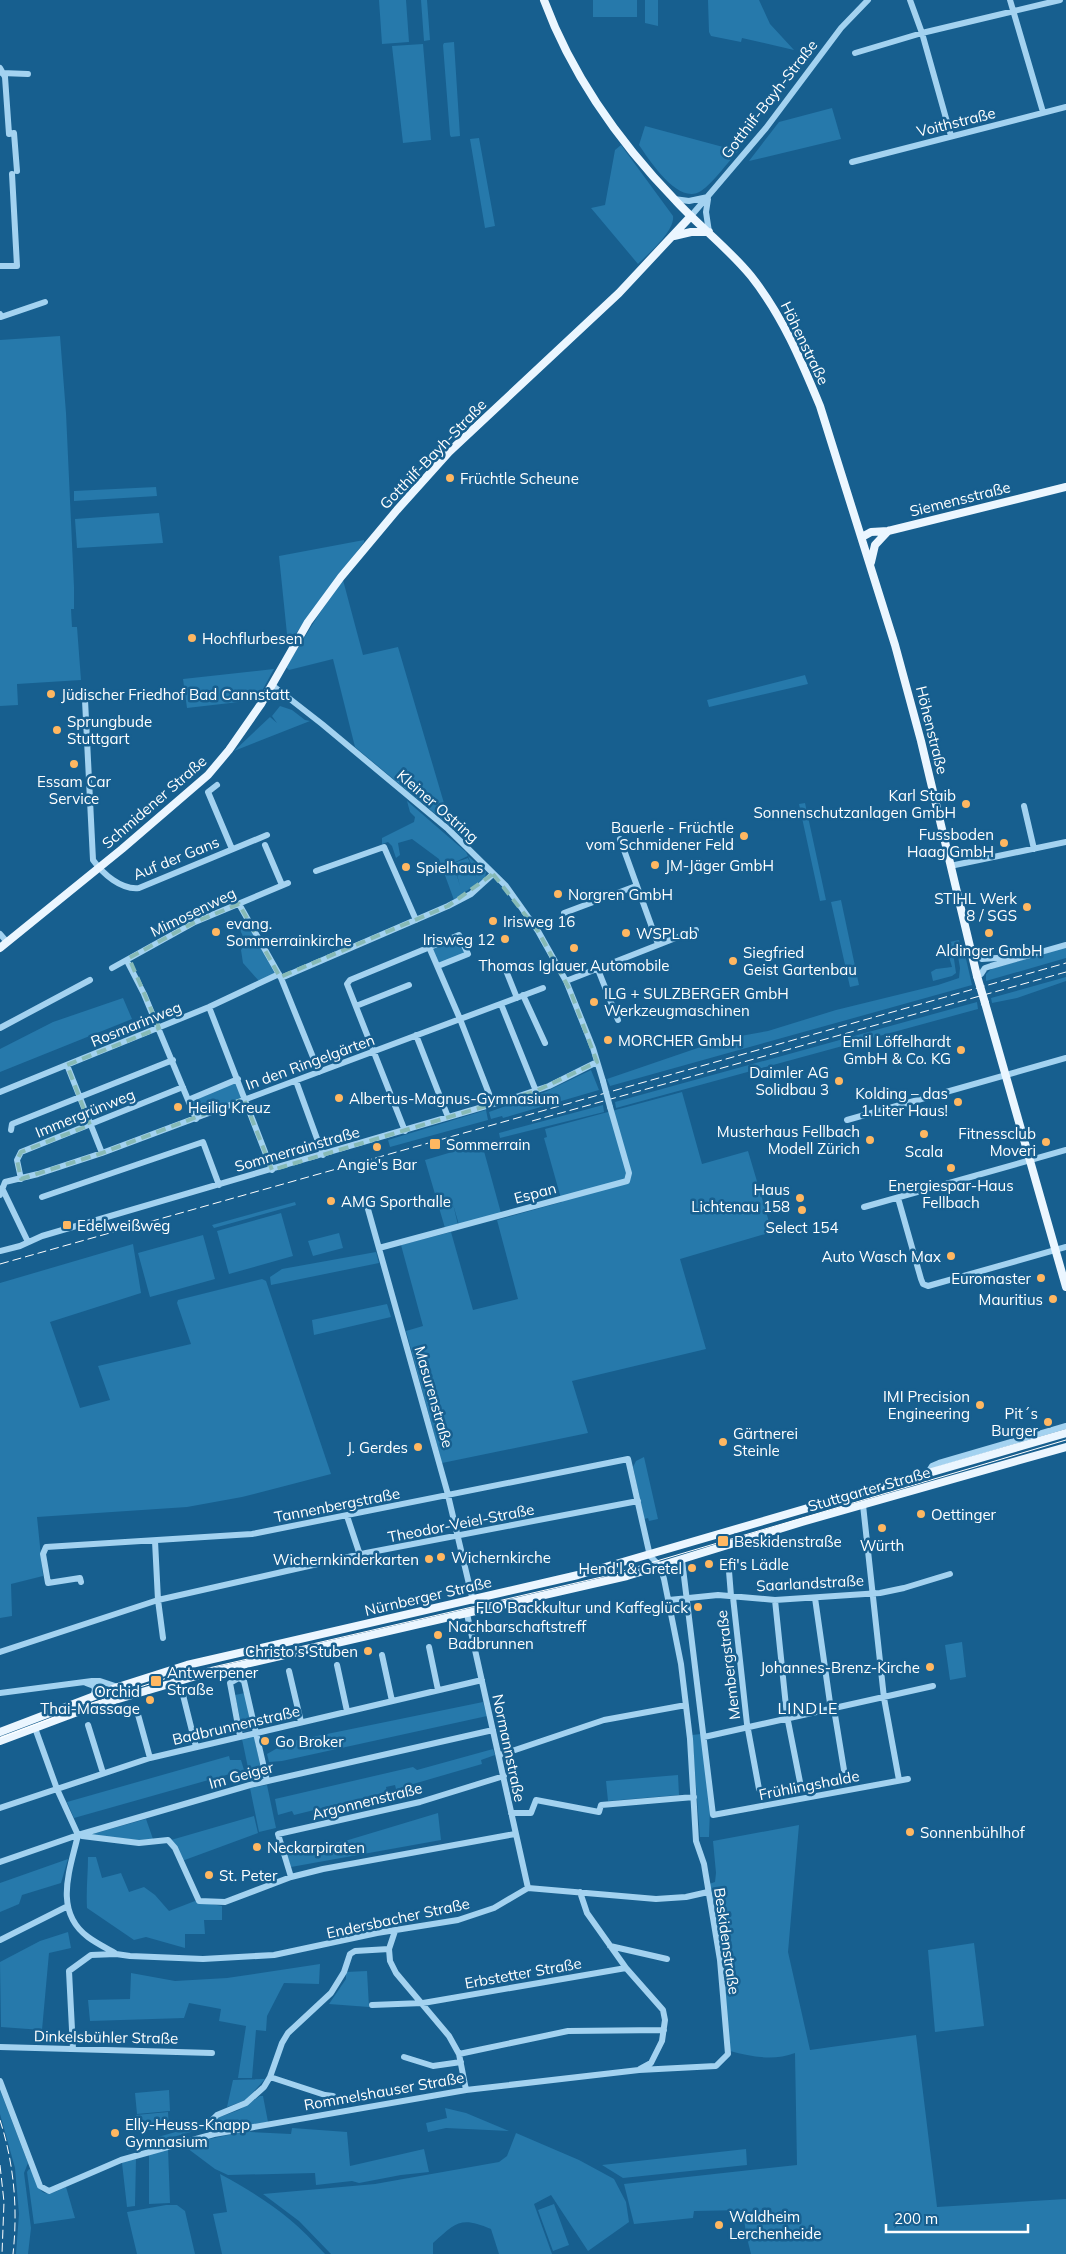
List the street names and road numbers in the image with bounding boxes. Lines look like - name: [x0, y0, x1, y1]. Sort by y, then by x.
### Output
- street label: Gotthilf-Bayh-Straße: [717, 36, 821, 162]
- street label: Voithstraße: [915, 103, 997, 141]
- street label: Höhenstraße: [777, 298, 833, 388]
- street label: Gotthilf-Bayh-Straße: [376, 395, 490, 513]
- street label: Siemensstraße: [908, 477, 1012, 521]
- street label: Höhenstraße: [912, 684, 952, 776]
- street label: Schmidener Straße: [98, 751, 210, 853]
- street label: Kleiner Ostring: [393, 765, 483, 847]
- street label: Auf der Gans: [130, 832, 222, 884]
- street label: Mimosenweg: [147, 883, 239, 941]
- street label: Rosmarinweg: [88, 997, 184, 1051]
- street label: In den Ringelgärten: [243, 1030, 377, 1094]
- street label: Immergrünweg: [32, 1084, 138, 1142]
- street label: Sommerrainstraße: [232, 1122, 362, 1176]
- street label: Espan: [512, 1178, 558, 1208]
- street label: Masurenstraße: [410, 1344, 458, 1450]
- street label: Stuttgarter Straße: [806, 1462, 932, 1516]
- street label: Tannenbergstraße: [273, 1483, 401, 1527]
- street label: Theodor-Veiel-Straße: [386, 1499, 536, 1547]
- street label: Saarlandstraße: [756, 1571, 864, 1595]
- street label: Nürnberger Straße: [363, 1572, 493, 1620]
- street label: Membergstraße: [712, 1609, 744, 1721]
- street label: Normannstraße: [488, 1692, 530, 1804]
- street label: Badbrunnenstraße: [170, 1701, 302, 1749]
- street label: Im Geiger: [207, 1757, 276, 1793]
- street label: Frühlingshalde: [757, 1766, 861, 1804]
- street label: Argonnenstraße: [310, 1778, 424, 1824]
- street label: Beskidenstraße: [710, 1886, 744, 1996]
- street label: Endersbacher Straße: [325, 1894, 471, 1942]
- street label: Erbstetter Straße: [463, 1953, 583, 1993]
- street label: Dinkelsbühler Straße: [34, 2026, 178, 2048]
- street label: Rommelshauser Straße: [302, 2068, 466, 2114]

